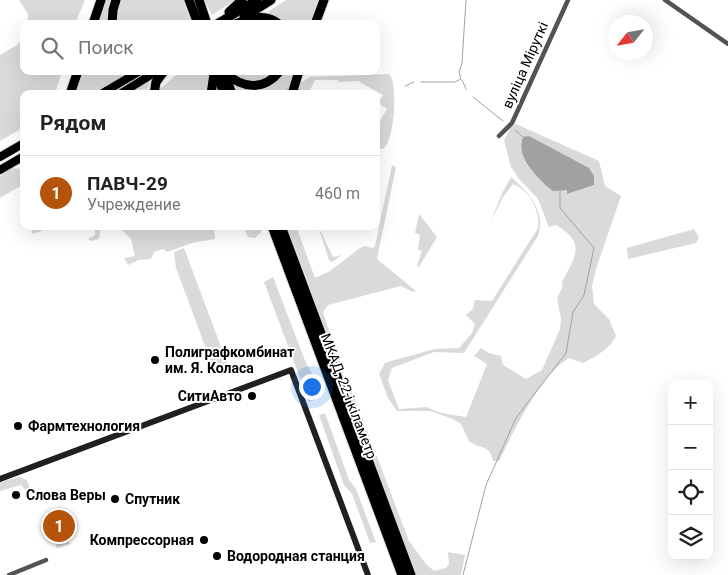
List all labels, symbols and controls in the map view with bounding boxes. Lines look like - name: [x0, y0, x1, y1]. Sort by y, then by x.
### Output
- north arrow: [608, 15, 653, 60]
- street label: вуліца Міруткі: [499, 19, 551, 111]
- search box: [20, 20, 380, 75]
- icon: search: [38, 34, 66, 62]
- text: Поиск: [78, 36, 134, 59]
- text: Рядом: [40, 111, 106, 135]
- text: ПАВЧ-29: [87, 172, 168, 195]
- text: 1: [51, 184, 61, 203]
- text: 460 m: [315, 184, 360, 203]
- text: Учреждение: [87, 195, 180, 214]
- street label: МКАД, 22-і кіламетр: [318, 331, 380, 461]
- place label: Полиграфкомбинат им. Я. Коласа: [165, 344, 294, 376]
- marker: Полиграфкомбинат им. Я. Коласа: [149, 354, 161, 366]
- your location: [299, 374, 325, 400]
- map controls: [668, 380, 713, 560]
- button: +: [668, 380, 713, 425]
- place label: СитиАвто: [178, 388, 242, 404]
- marker: СитиАвто: [246, 390, 258, 402]
- place label: Фармтехнология: [28, 418, 140, 434]
- marker: Фармтехнология: [12, 420, 24, 432]
- button: −: [668, 425, 713, 470]
- button: locate: [668, 470, 713, 515]
- place label: Слова Веры: [26, 487, 106, 503]
- marker: Слова Веры: [10, 489, 22, 501]
- place label: Спутник: [125, 491, 180, 507]
- marker: Спутник: [109, 493, 121, 505]
- pin: 1: [43, 507, 75, 545]
- button: layers: [668, 515, 713, 560]
- place label: Компрессорная: [90, 532, 194, 548]
- marker: Компрессорная: [198, 534, 210, 546]
- place label: Водородная станция: [227, 548, 365, 564]
- marker: Водородная станция: [211, 550, 223, 562]

